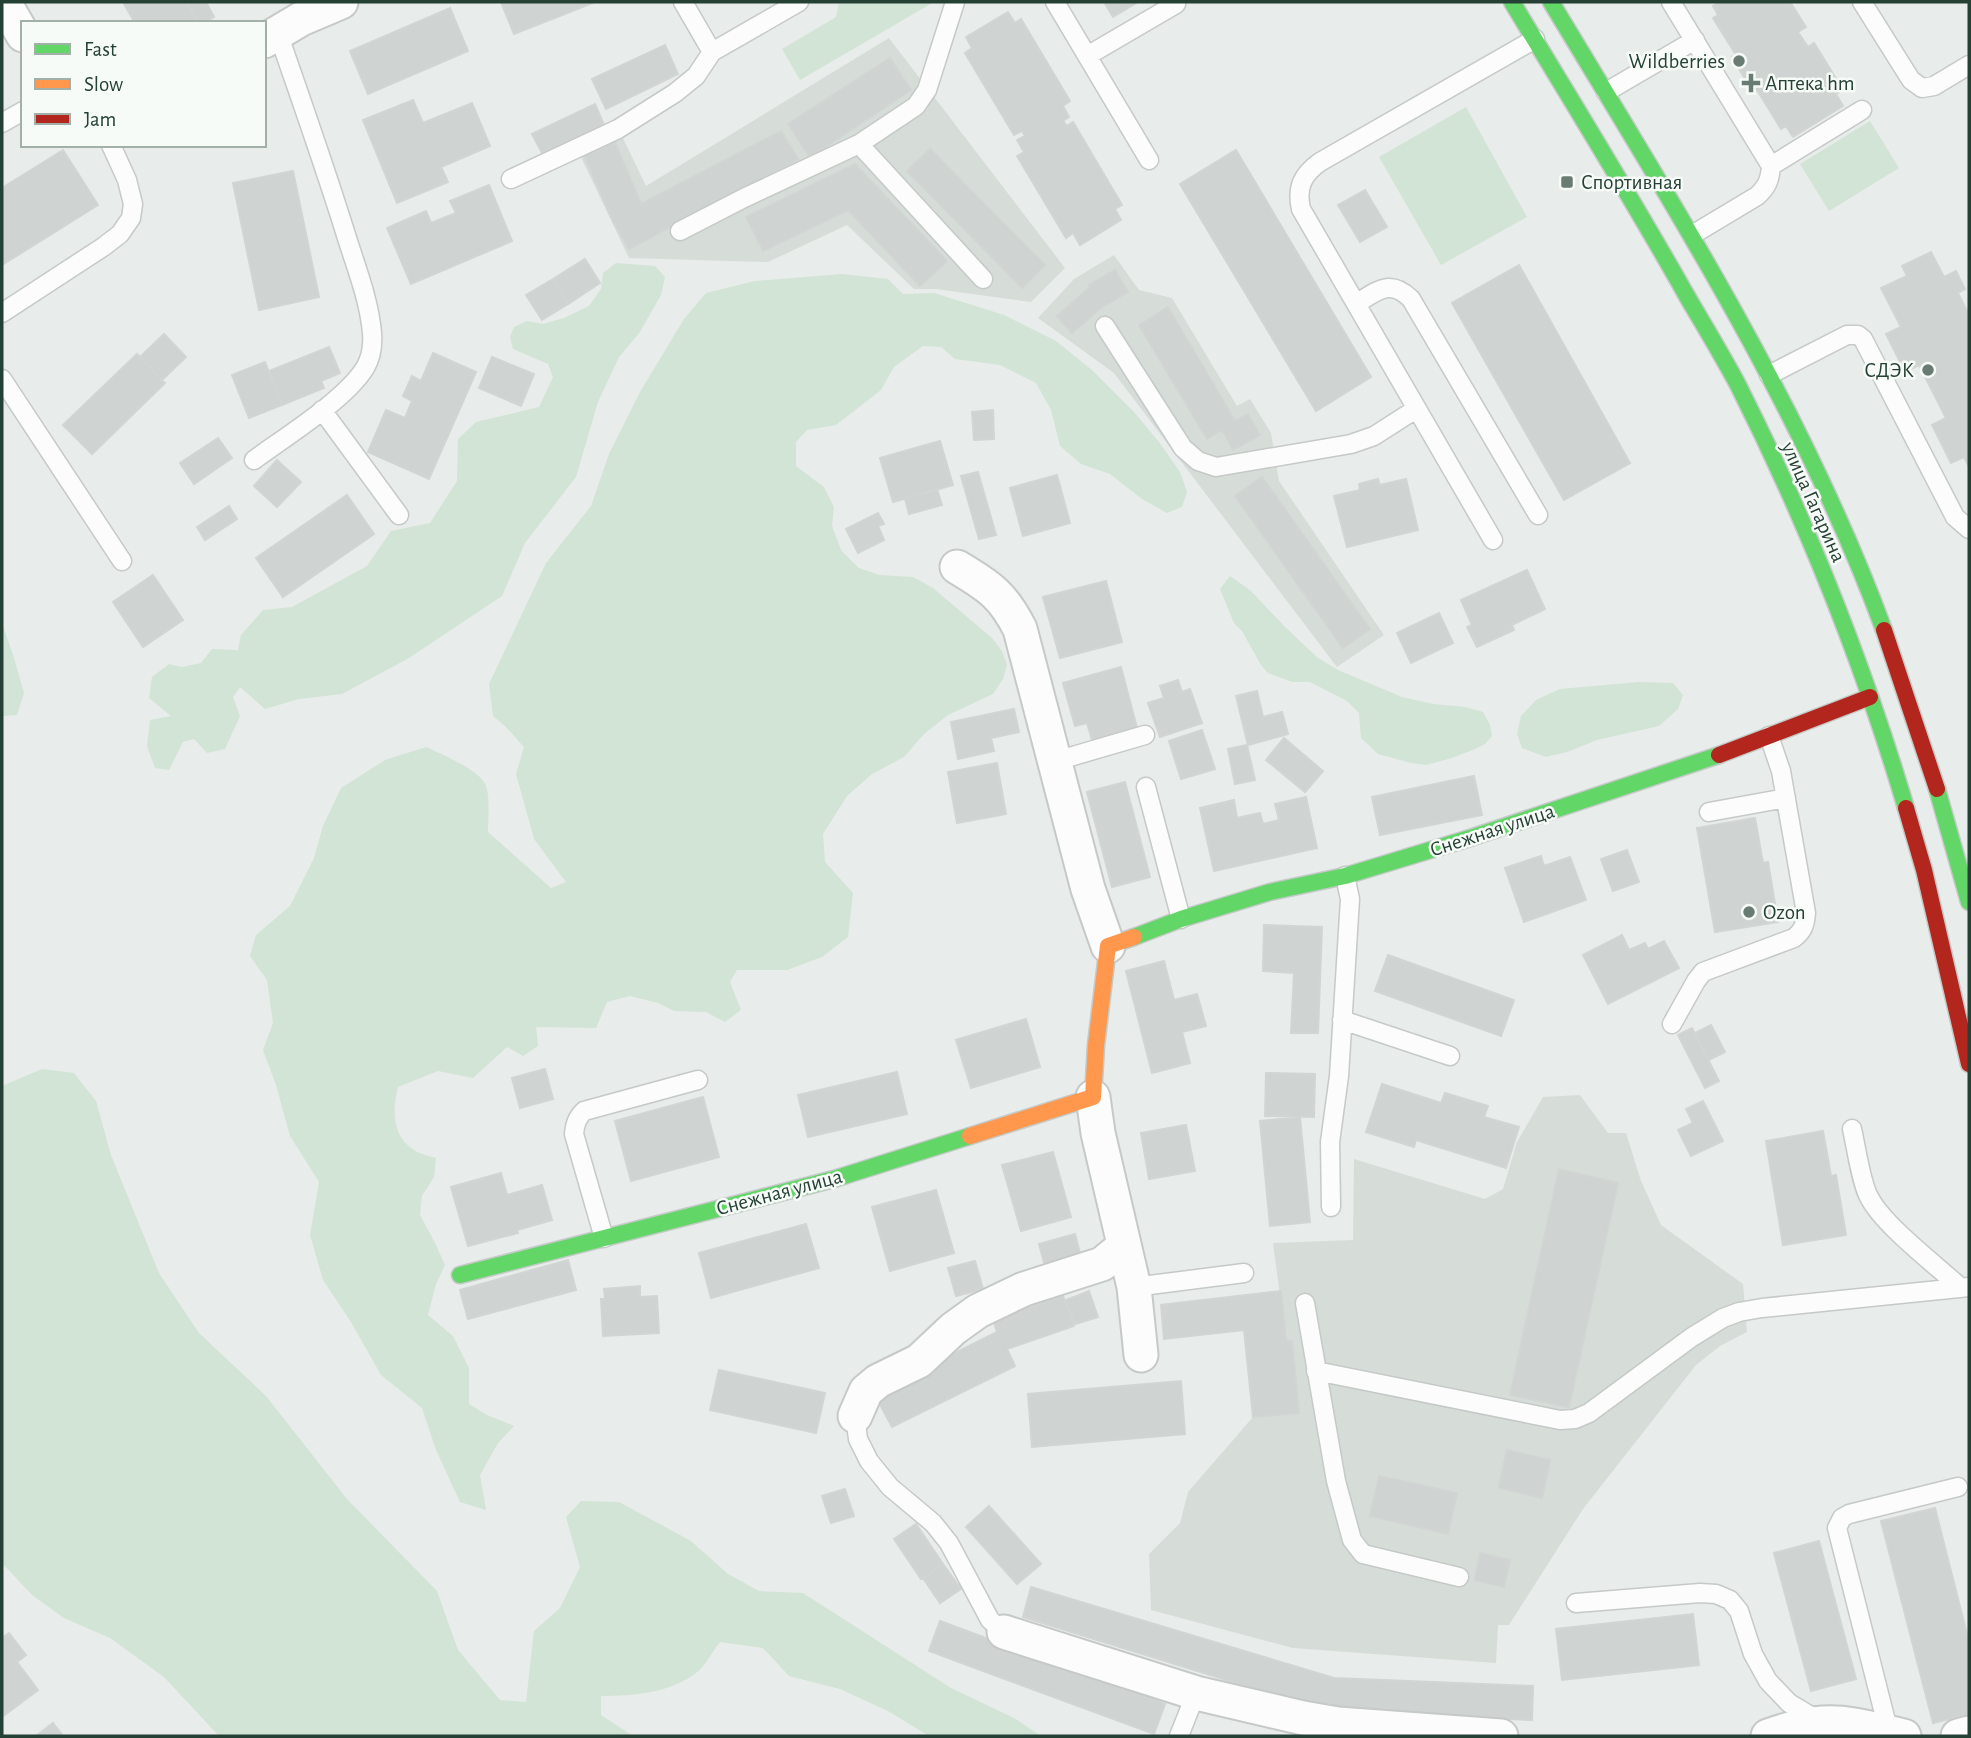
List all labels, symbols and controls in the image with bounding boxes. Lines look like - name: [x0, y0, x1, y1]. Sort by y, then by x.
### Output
- legend: [21, 21, 266, 147]
- text: Fast: [84, 39, 117, 60]
- place label: Wildberries: [1629, 51, 1725, 72]
- marker: Wildberries: [1731, 53, 1747, 69]
- place label: Аптека hm: [1765, 73, 1855, 94]
- text: Slow: [84, 74, 123, 95]
- marker: Аптека hm: [1743, 75, 1759, 91]
- text: Jam: [84, 109, 116, 130]
- place label: Спортивная: [1581, 172, 1682, 193]
- marker: Спортивная: [1559, 174, 1575, 190]
- place label: СДЭК: [1864, 360, 1914, 381]
- marker: СДЭК: [1920, 362, 1936, 378]
- street label: улица Гагарина: [1777, 438, 1850, 566]
- street label: Снежная улица: [1427, 800, 1557, 860]
- place label: Ozon: [1763, 902, 1806, 923]
- marker: Ozon: [1741, 904, 1757, 920]
- street label: Снежная улица: [714, 1165, 845, 1219]

